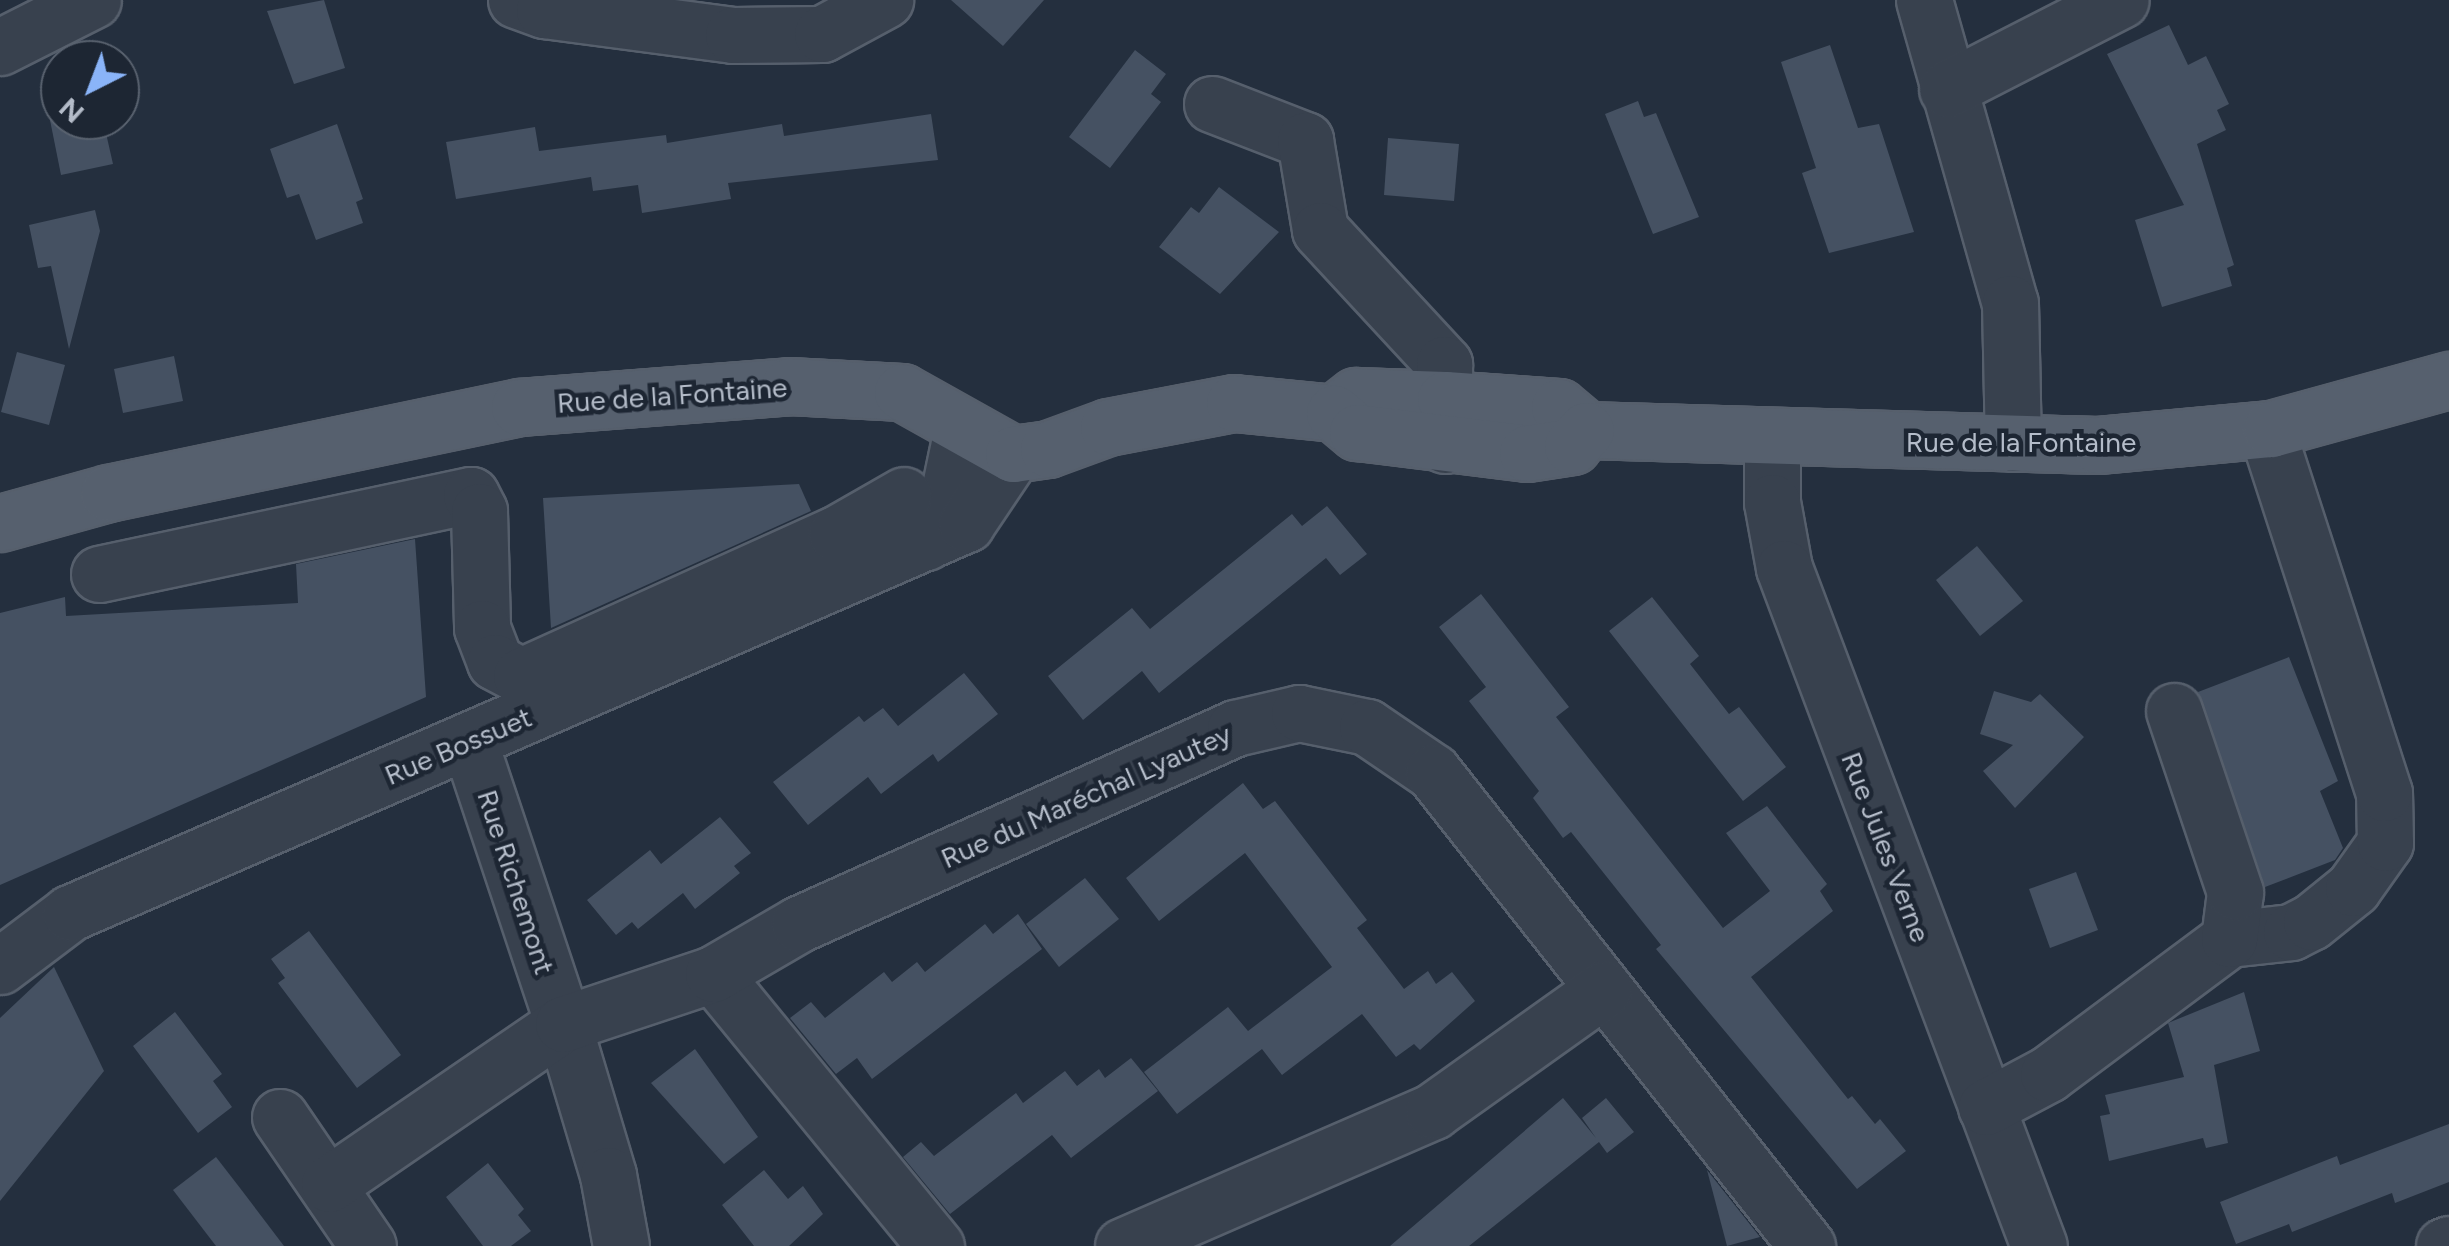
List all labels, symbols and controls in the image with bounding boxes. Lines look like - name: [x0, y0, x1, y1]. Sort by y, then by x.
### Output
- north arrow: [40, 40, 140, 140]
- text: N: [52, 91, 91, 131]
- street label: Rue de la Fontaine: [556, 370, 788, 420]
- street label: Rue de la Fontaine: [1906, 425, 2136, 459]
- street label: Rue Bossuet: [380, 700, 536, 792]
- street label: Rue du Maréchal Lyautey: [936, 717, 1236, 875]
- street label: Rue Jules Verne: [1834, 747, 1938, 947]
- street label: Rue Richemont: [470, 786, 562, 978]

